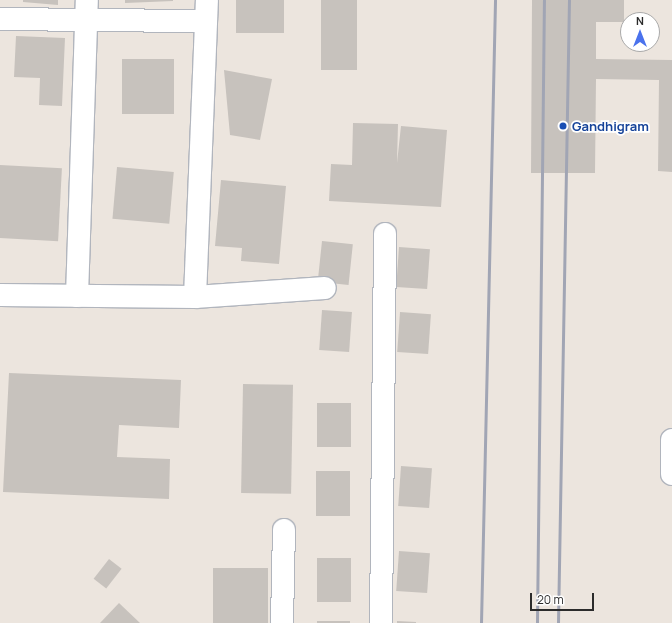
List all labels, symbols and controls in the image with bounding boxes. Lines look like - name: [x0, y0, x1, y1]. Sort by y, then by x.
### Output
- north arrow: [620, 12, 660, 52]
- text: N: [636, 13, 644, 28]
- place label: Gandhigram: [572, 118, 649, 134]
- marker: Gandhigram: [557, 120, 569, 132]
- scale bar: [532, 585, 596, 611]
- text: 20 m: [537, 591, 564, 608]

